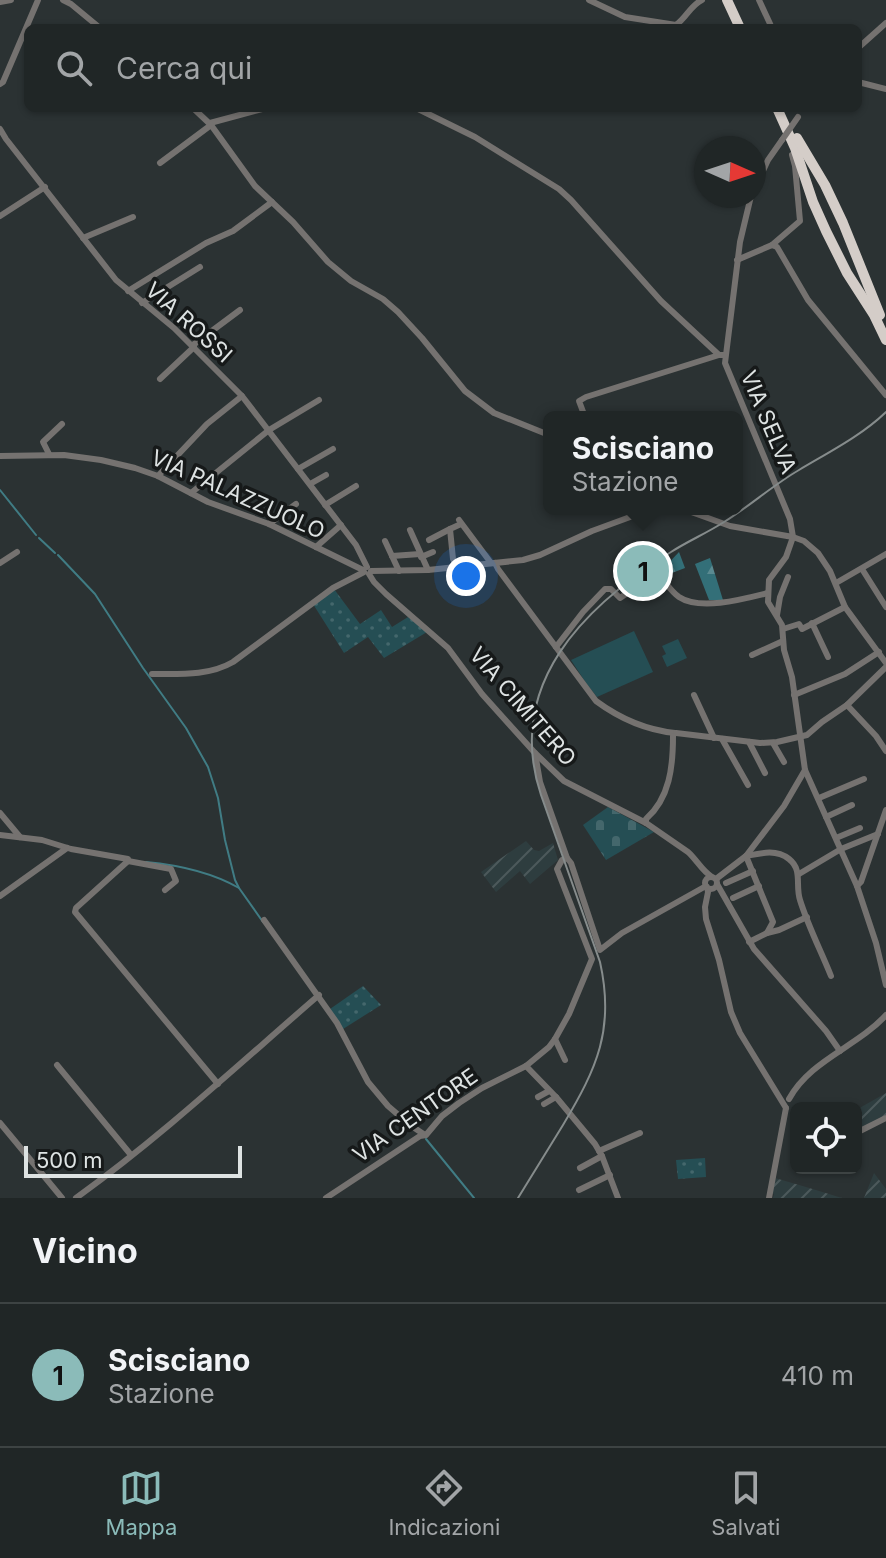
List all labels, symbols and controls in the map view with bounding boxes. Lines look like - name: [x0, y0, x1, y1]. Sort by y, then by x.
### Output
- search box: [24, 24, 862, 112]
- icon: search: [52, 46, 96, 90]
- text: Cerca qui: [116, 50, 252, 86]
- north arrow: [694, 136, 766, 208]
- street label: VIA ROSSI: [140, 276, 238, 368]
- street label: VIA SELVA: [736, 366, 802, 478]
- popup: [543, 411, 743, 515]
- text: Scisciano: [572, 430, 714, 466]
- street label: VIA PALAZZUOLO: [147, 444, 329, 544]
- text: Stazione: [572, 466, 678, 497]
- pin: 1: [617, 541, 669, 601]
- your location: [446, 556, 486, 596]
- street label: VIA CIMITERO: [464, 641, 582, 771]
- street label: VIA CENTORE: [348, 1062, 482, 1168]
- map controls: [790, 1102, 862, 1174]
- button: locate: [790, 1102, 862, 1174]
- scale bar: [24, 1142, 242, 1178]
- text: 500 m: [36, 1147, 103, 1173]
- text: Vicino: [32, 1230, 138, 1271]
- text: Scisciano: [108, 1342, 251, 1378]
- text: 1: [52, 1360, 64, 1391]
- text: 410 m: [781, 1360, 854, 1391]
- text: Stazione: [108, 1378, 215, 1409]
- tab: Mappa: [106, 1466, 177, 1540]
- tab: Indicazioni: [388, 1466, 500, 1540]
- tab: Salvati: [711, 1466, 780, 1540]

